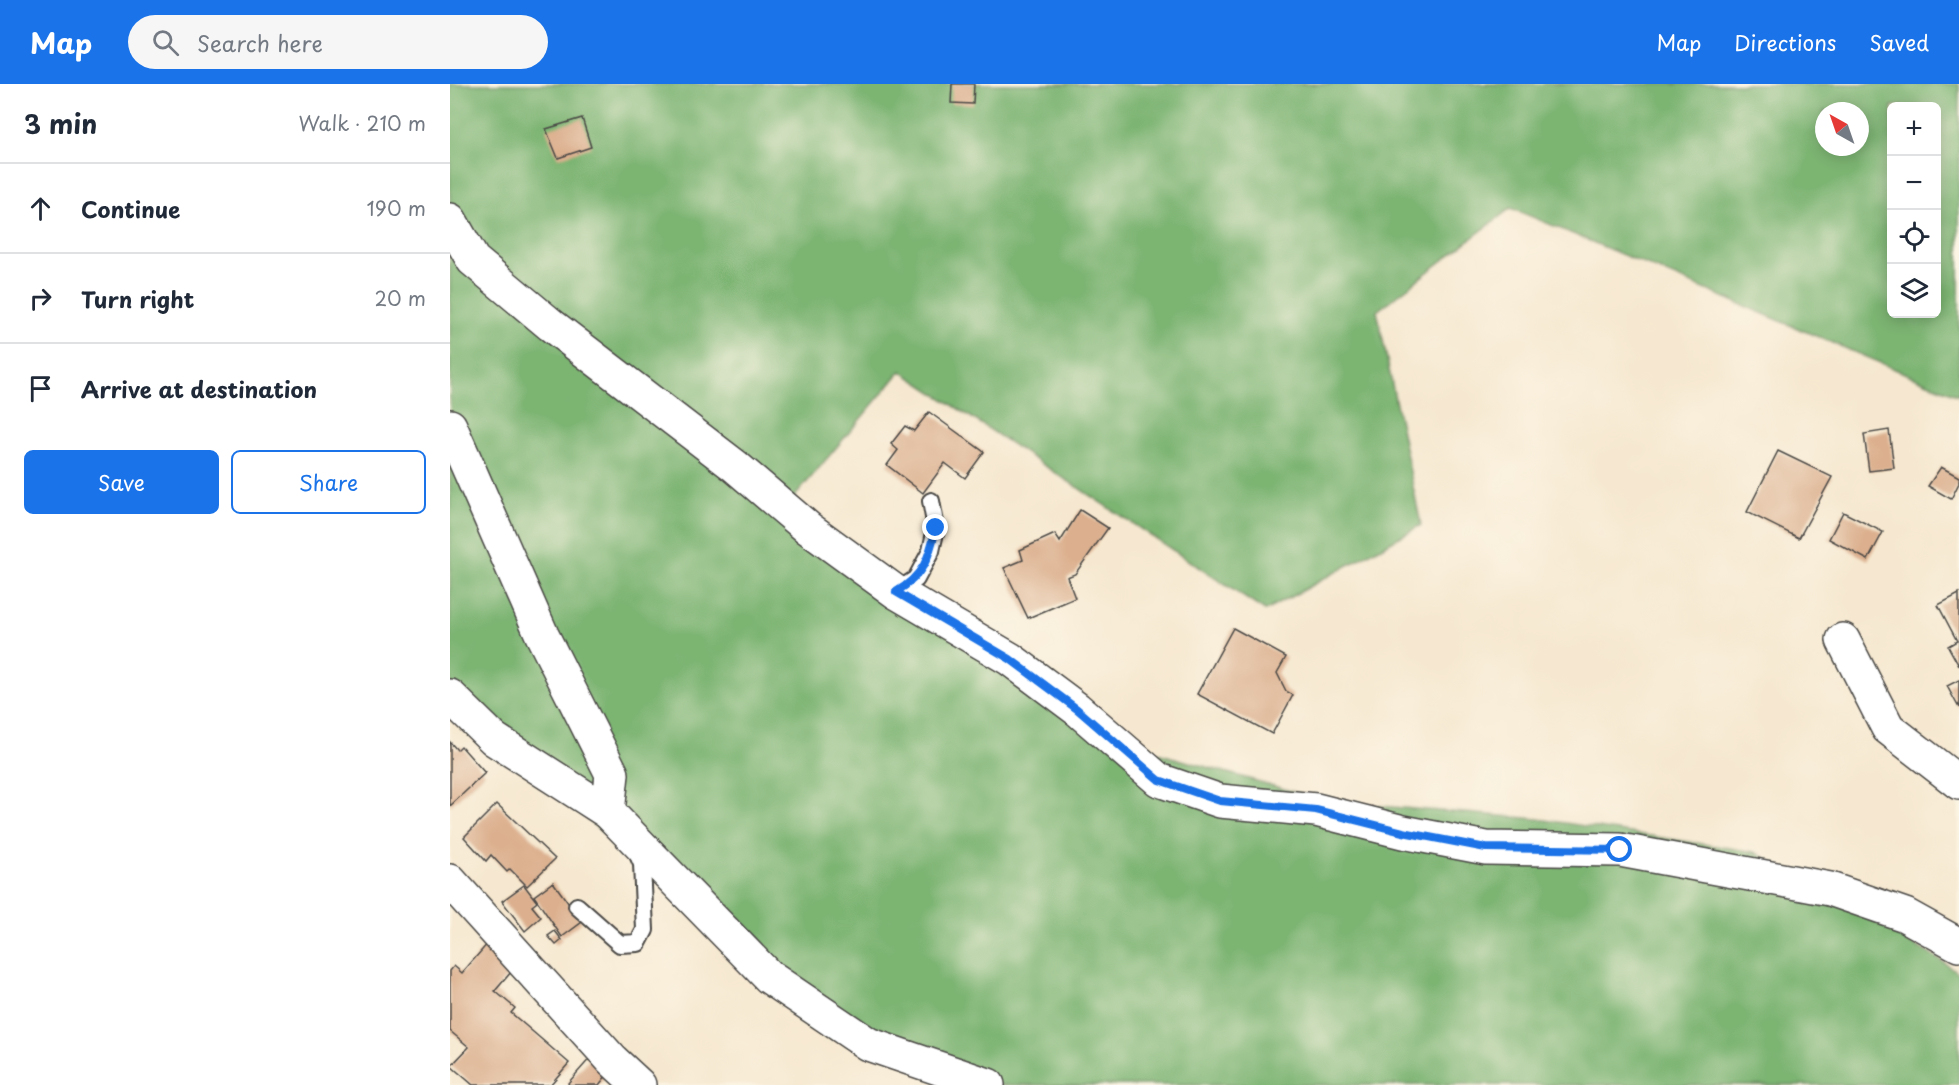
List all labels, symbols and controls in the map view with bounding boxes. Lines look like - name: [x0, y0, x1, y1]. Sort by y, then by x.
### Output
- search box: [128, 15, 548, 69]
- text: Map: [30, 21, 92, 64]
- icon: search: [149, 26, 182, 59]
- text: Search here: [197, 26, 323, 59]
- text: Map: [1656, 26, 1701, 58]
- text: Directions: [1734, 26, 1836, 58]
- text: Saved: [1869, 26, 1929, 58]
- north arrow: [1815, 102, 1869, 156]
- map controls: [1887, 102, 1941, 318]
- button: +: [1887, 102, 1941, 156]
- text: 3 min: [24, 104, 97, 143]
- text: Walk · 210 m: [299, 108, 426, 138]
- button: −: [1887, 156, 1941, 210]
- icon: ahead: [24, 192, 57, 225]
- text: Continue: [81, 192, 180, 225]
- text: 190 m: [367, 193, 426, 223]
- button: locate: [1887, 210, 1941, 264]
- button: layers: [1887, 264, 1941, 318]
- icon: right: [24, 282, 57, 315]
- text: Turn right: [81, 282, 194, 315]
- text: 20 m: [374, 283, 426, 313]
- icon: arrive: [24, 372, 57, 405]
- text: Arrive at destination: [81, 372, 317, 405]
- button: Save: [24, 450, 219, 514]
- button: Share: [231, 450, 426, 514]
- route end: [922, 514, 948, 540]
- route start: [1606, 836, 1632, 862]

